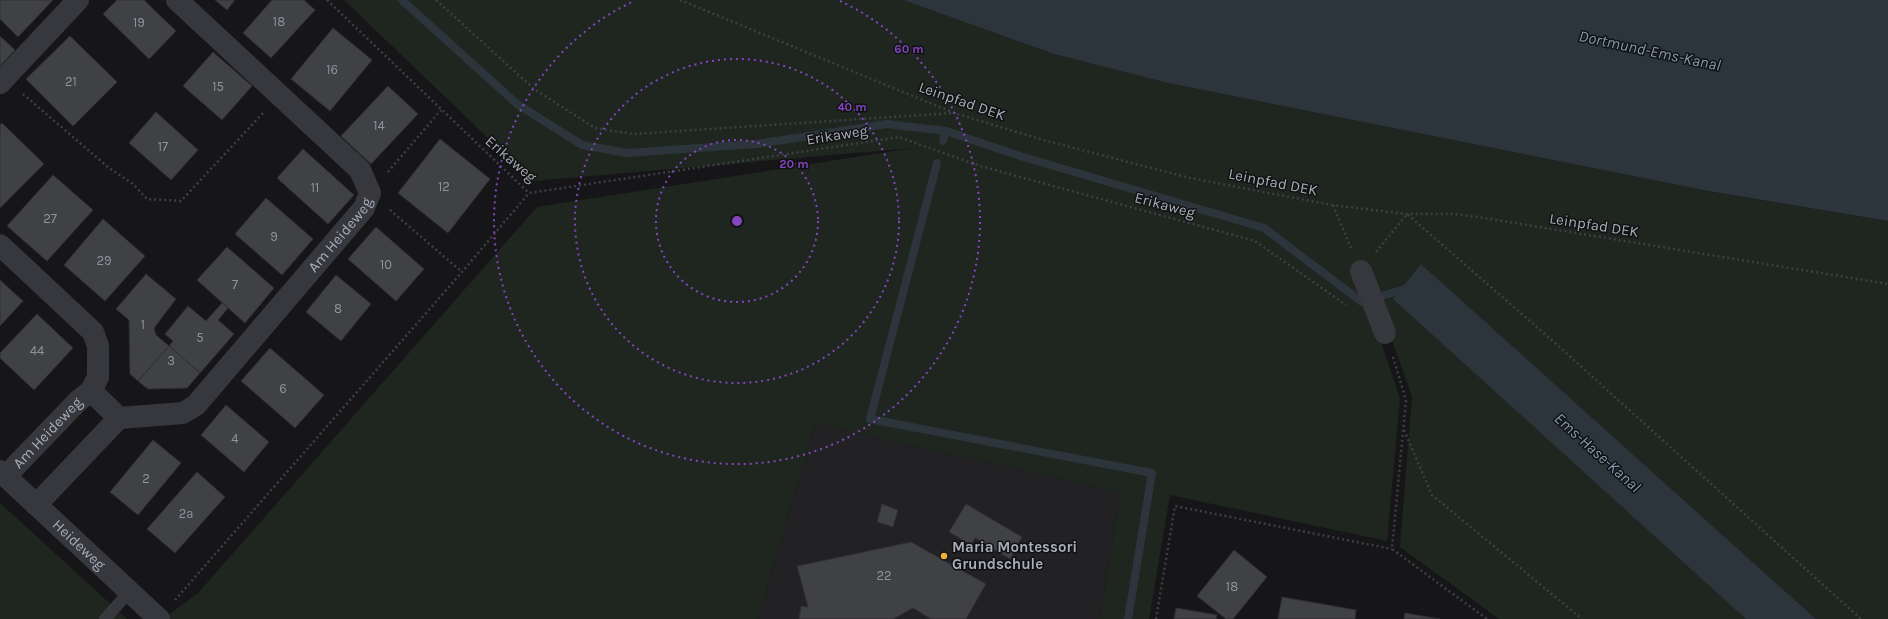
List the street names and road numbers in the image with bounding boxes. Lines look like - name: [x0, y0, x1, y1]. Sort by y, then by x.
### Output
- street label: Leinpfad DEK: [916, 78, 1008, 124]
- street label: Erikaweg: [805, 121, 870, 149]
- street label: Erikaweg: [482, 132, 541, 186]
- street label: Leinpfad DEK: [1227, 165, 1319, 199]
- street label: Erikaweg: [1133, 188, 1198, 222]
- street label: Am Heideweg: [304, 194, 376, 276]
- street label: Leinpfad DEK: [1548, 209, 1640, 241]
- street label: Am Heideweg: [9, 393, 86, 472]
- street label: Heideweg: [49, 516, 110, 574]

